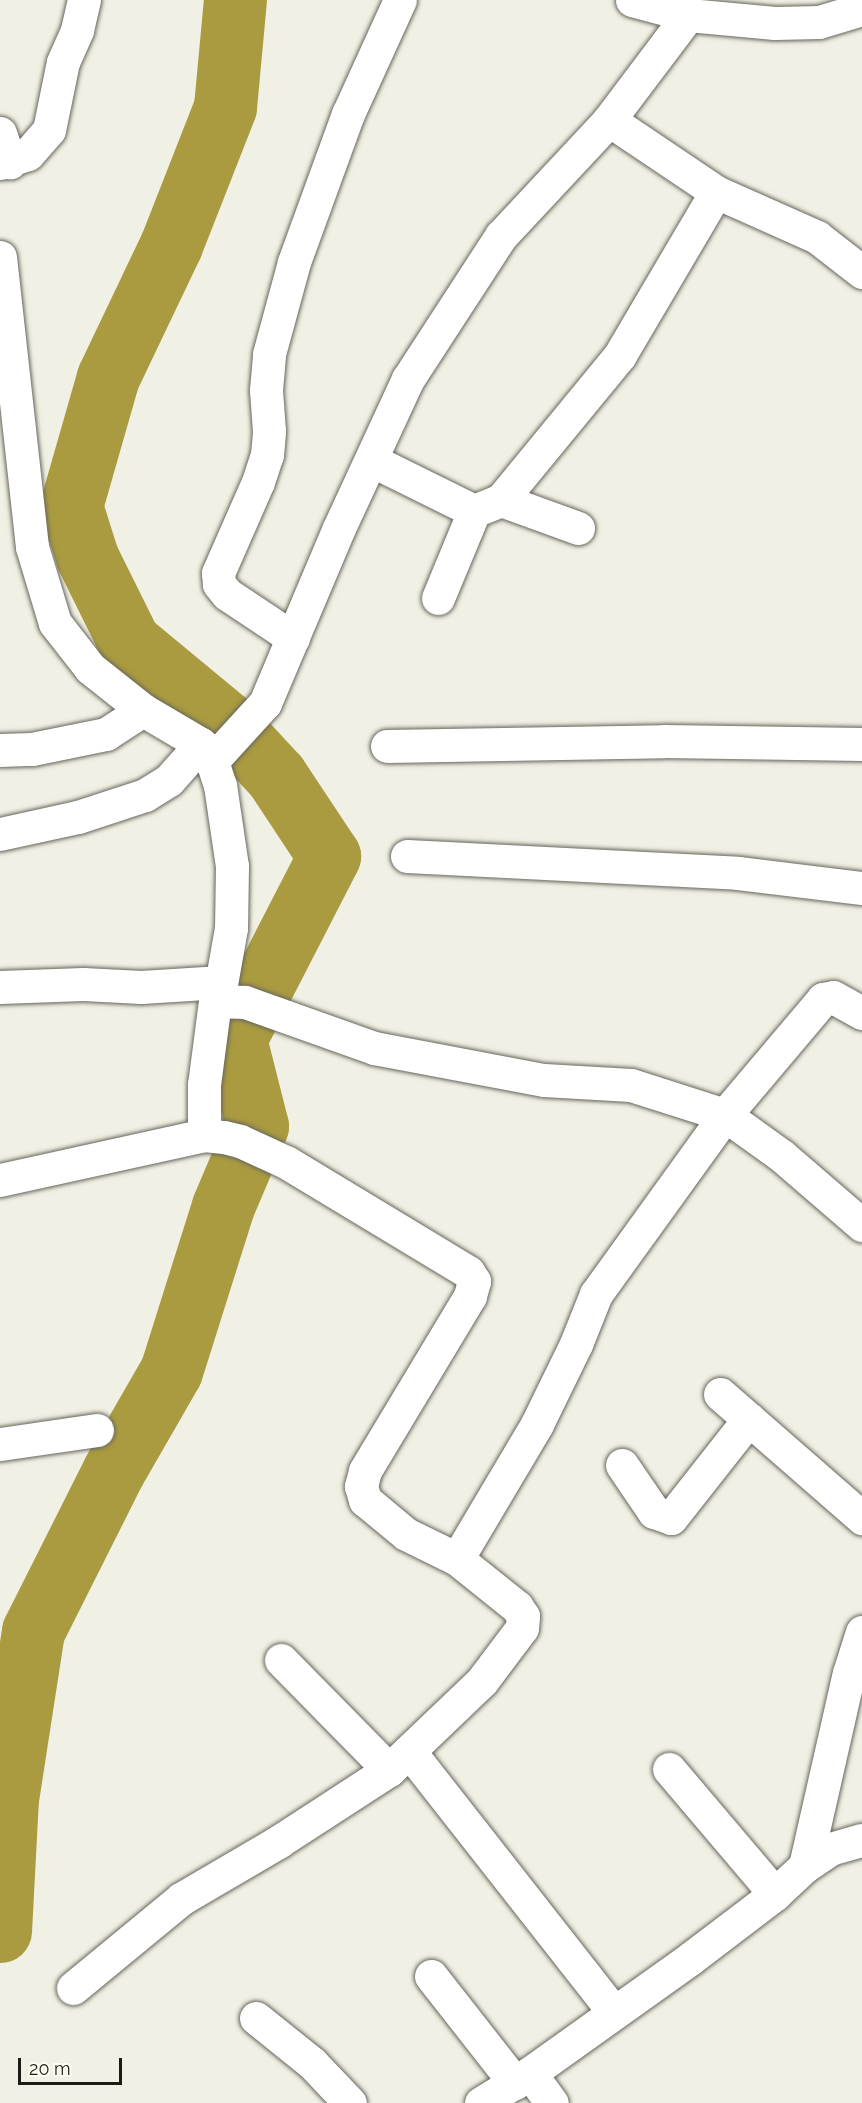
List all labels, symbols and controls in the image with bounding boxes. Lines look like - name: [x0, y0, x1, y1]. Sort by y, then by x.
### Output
- scale bar: [21, 2046, 124, 2084]
- text: 20 m: [29, 2058, 71, 2079]

